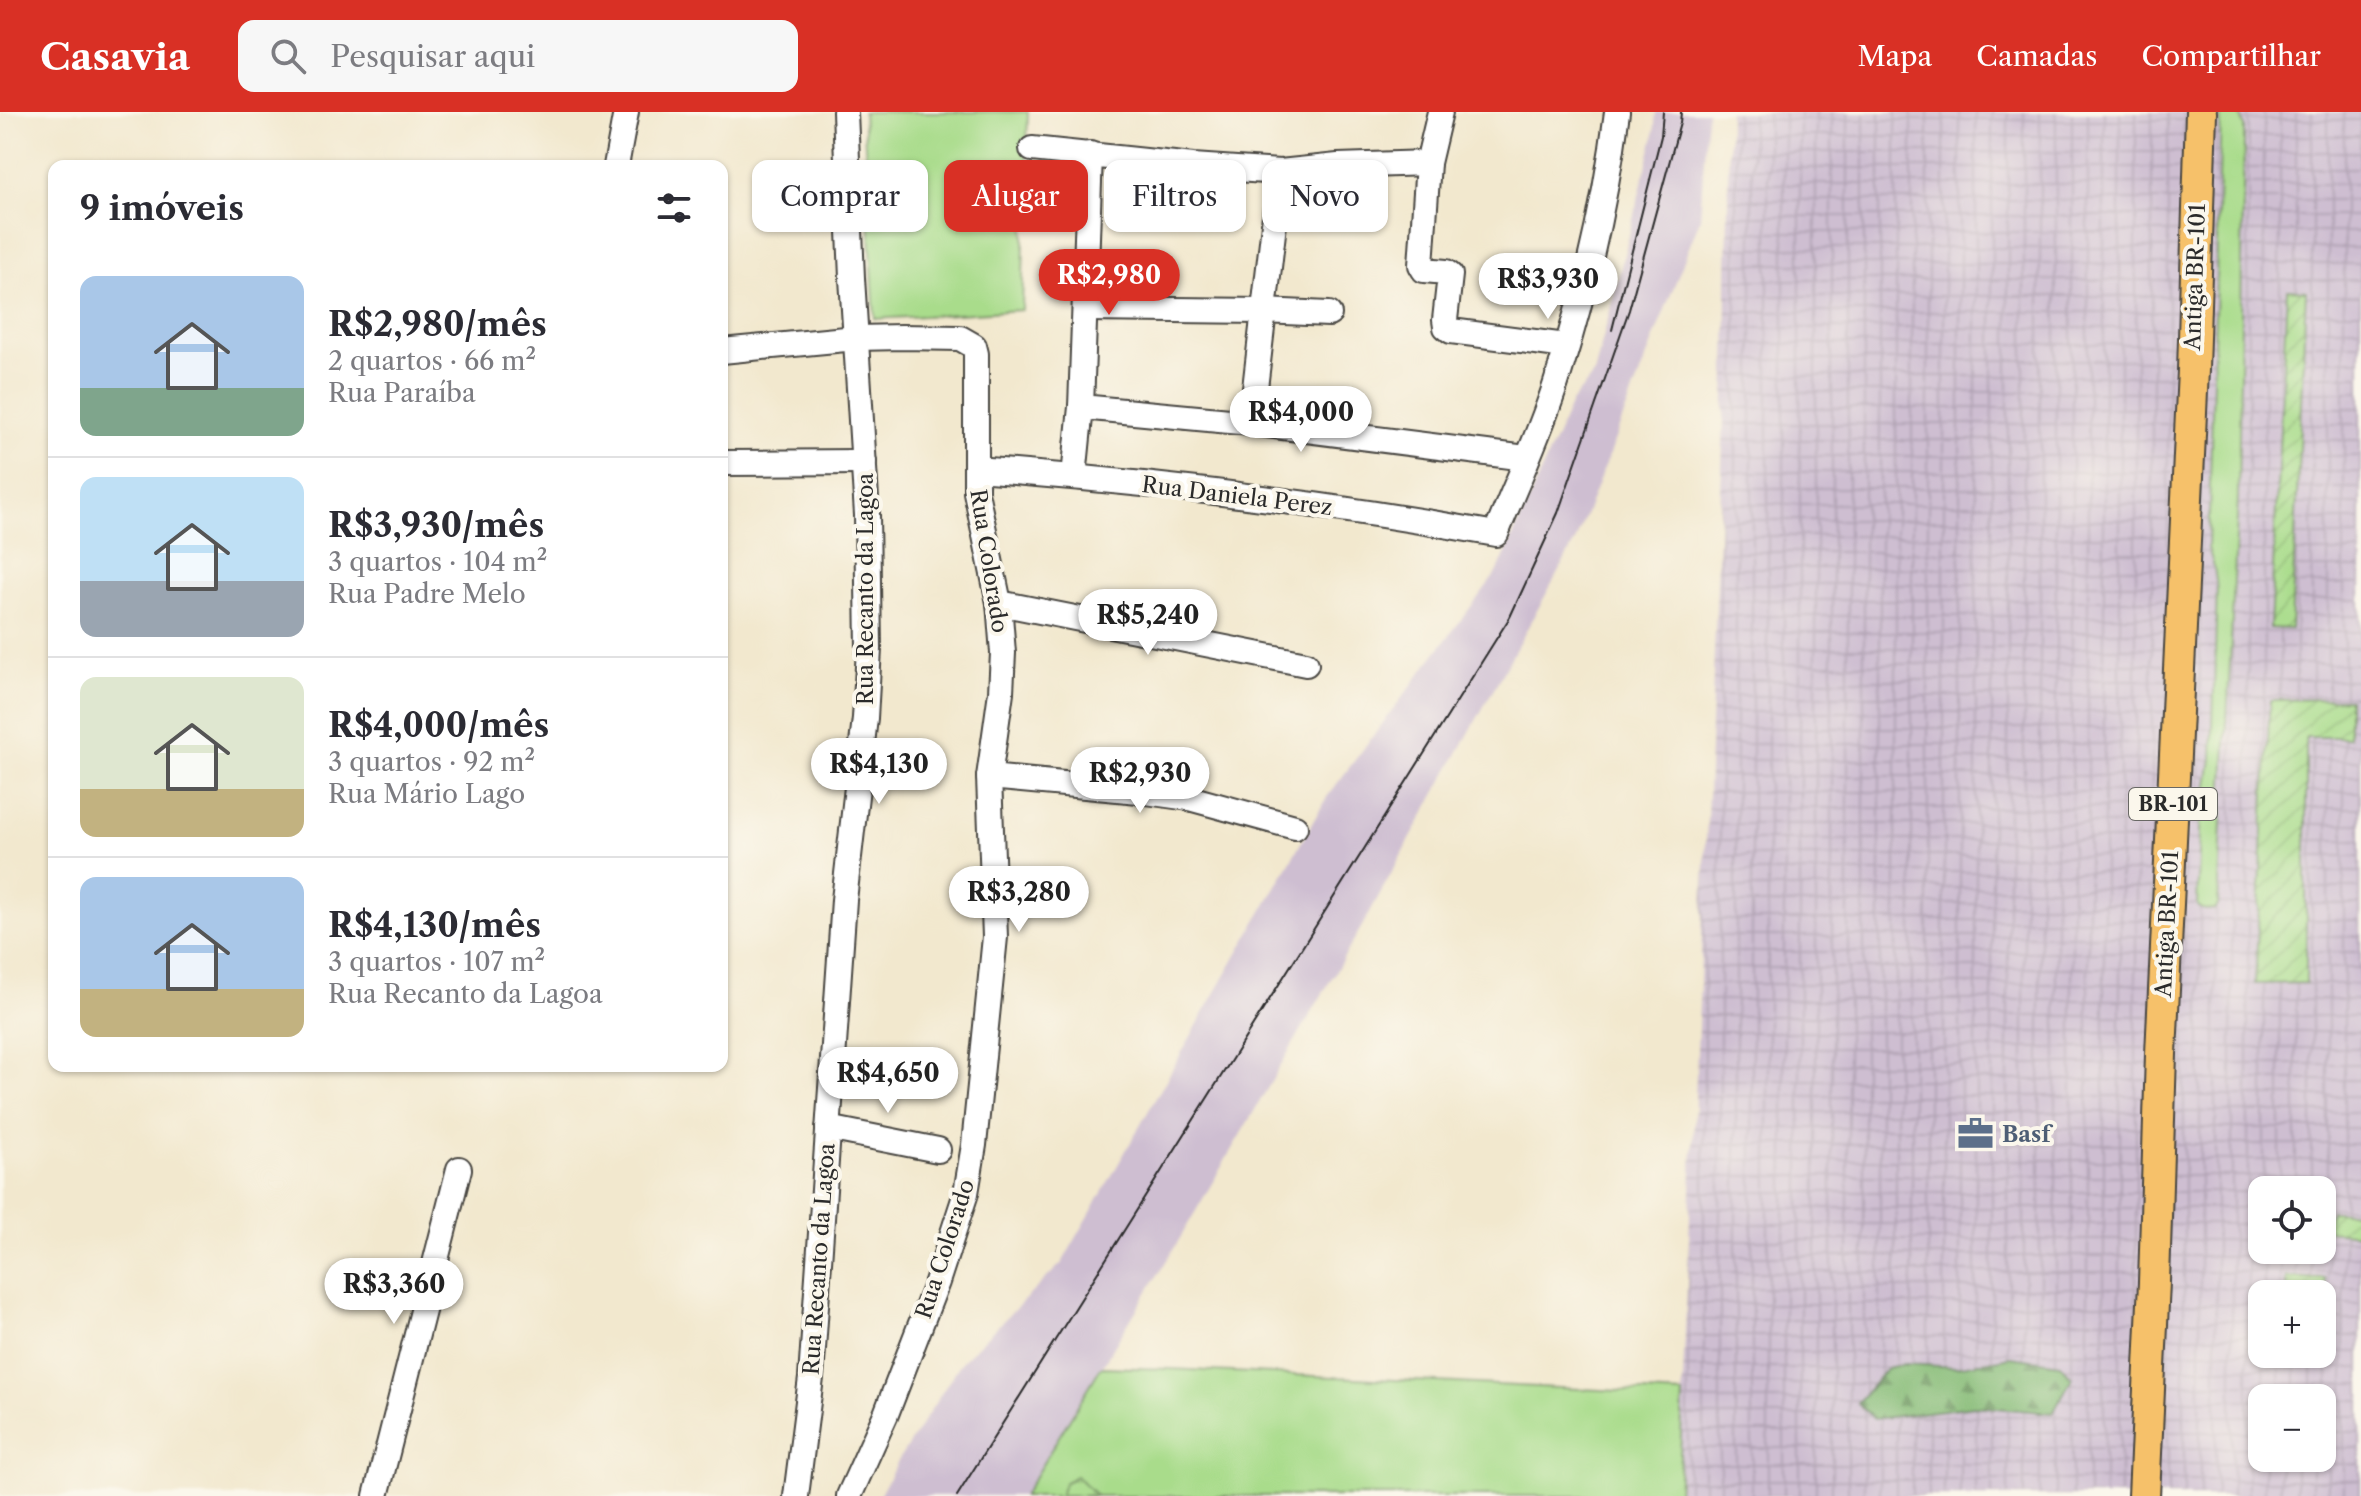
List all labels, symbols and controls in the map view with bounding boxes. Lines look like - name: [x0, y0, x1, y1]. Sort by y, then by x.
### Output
- search box: [238, 20, 798, 92]
- text: Casavia: [40, 33, 190, 80]
- icon: search: [266, 34, 310, 78]
- text: Pesquisar aqui: [330, 38, 535, 75]
- text: Mapa: [1857, 39, 1932, 73]
- text: Camadas: [1976, 39, 2098, 73]
- text: Compartilhar: [2142, 39, 2321, 73]
- chip: Comprar: [752, 160, 928, 232]
- chip: Alugar: [944, 160, 1088, 232]
- chip: Filtros: [1104, 160, 1246, 232]
- chip: Novo: [1262, 160, 1388, 232]
- icon: filters: [652, 186, 696, 230]
- text: 9 imóveis: [80, 187, 244, 229]
- street label: Antiga BR-101: [2179, 203, 2211, 352]
- pin: R$2,980: [1035, 249, 1183, 317]
- pin: R$3,930: [1474, 253, 1622, 321]
- text: R$2,980: [1057, 259, 1161, 291]
- text: R$3,930: [1497, 263, 1599, 295]
- text: R$2,980/mês: [328, 303, 547, 345]
- icon: home: [144, 308, 240, 404]
- text: 2 quartos · 66 m²: [328, 345, 536, 377]
- text: Rua Paraíba: [328, 377, 476, 409]
- pin: R$4,000: [1227, 386, 1375, 454]
- text: R$4,000: [1248, 396, 1354, 428]
- street label: Rua Daniela Perez: [1140, 471, 1334, 521]
- street label: Rua Recanto da Lagoa: [852, 472, 879, 705]
- street label: Rua Colorado: [964, 487, 1014, 635]
- text: R$3,930/mês: [328, 504, 544, 546]
- icon: home: [144, 509, 240, 605]
- text: 3 quartos · 104 m²: [328, 546, 547, 578]
- text: Rua Padre Melo: [328, 578, 526, 610]
- pin: R$5,240: [1074, 589, 1222, 657]
- text: R$5,240: [1096, 599, 1200, 631]
- text: R$4,000/mês: [328, 704, 549, 746]
- icon: home: [144, 709, 240, 805]
- pin: R$4,130: [805, 738, 953, 806]
- text: 3 quartos · 92 m²: [328, 746, 535, 778]
- pin: R$2,930: [1066, 747, 1214, 815]
- text: R$4,130: [829, 748, 929, 780]
- text: R$2,930: [1088, 757, 1192, 789]
- text: Rua Mário Lago: [328, 778, 525, 810]
- road number: BR-101: [2129, 788, 2217, 820]
- street label: Antiga BR-101: [2150, 850, 2184, 999]
- pin: R$3,280: [945, 866, 1093, 934]
- text: R$3,280: [967, 876, 1071, 908]
- text: R$4,130/mês: [328, 904, 541, 946]
- icon: home: [144, 909, 240, 1005]
- text: 3 quartos · 107 m²: [328, 946, 545, 978]
- text: Rua Recanto da Lagoa: [328, 978, 603, 1010]
- pin: R$4,650: [814, 1047, 962, 1115]
- text: R$4,650: [836, 1057, 940, 1089]
- office icon: Basf: [1957, 1115, 1995, 1153]
- place label: Basf: [2002, 1121, 2053, 1148]
- street label: Rua Recanto da Lagoa: [797, 1142, 841, 1376]
- street label: Rua Colorado: [910, 1176, 980, 1322]
- map controls: [2248, 1176, 2336, 1472]
- button: locate: [2248, 1176, 2336, 1264]
- pin: R$3,360: [320, 1258, 468, 1326]
- text: R$3,360: [342, 1268, 446, 1300]
- button: +: [2248, 1280, 2336, 1368]
- button: −: [2248, 1384, 2336, 1472]

